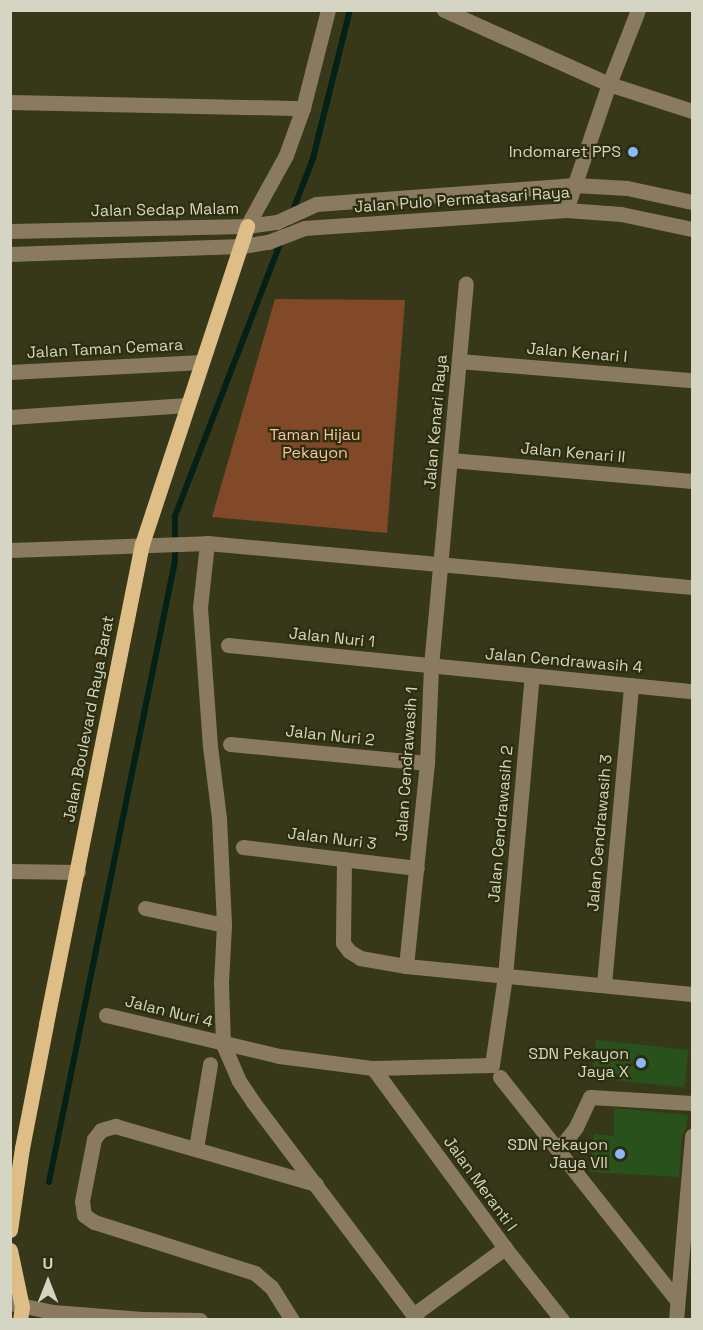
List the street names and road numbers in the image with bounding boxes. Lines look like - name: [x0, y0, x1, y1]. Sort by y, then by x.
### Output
- street label: Jalan Pulo Permatasari Raya: [354, 183, 570, 217]
- street label: Jalan Sedap Malam: [91, 199, 239, 221]
- street label: Jalan Taman Cemara: [26, 335, 184, 363]
- street label: Jalan Kenari I: [526, 339, 628, 367]
- street label: Jalan Kenari Raya: [421, 354, 451, 490]
- street label: Jalan Kenari II: [520, 439, 626, 467]
- street label: Jalan Boulevard Raya Barat: [60, 614, 118, 824]
- street label: Jalan Nuri 1: [288, 624, 376, 652]
- street label: Jalan Cendrawasih 4: [484, 645, 644, 677]
- street label: Jalan Cendrawasih 1: [392, 686, 422, 842]
- street label: Jalan Nuri 2: [285, 722, 375, 750]
- street label: Jalan Cendrawasih 2: [485, 745, 517, 903]
- street label: Jalan Cendrawasih 3: [584, 754, 616, 912]
- street label: Jalan Nuri 3: [286, 824, 378, 854]
- street label: Jalan Nuri 4: [123, 992, 215, 1032]
- street label: Jalan Meranti I: [439, 1133, 521, 1235]

